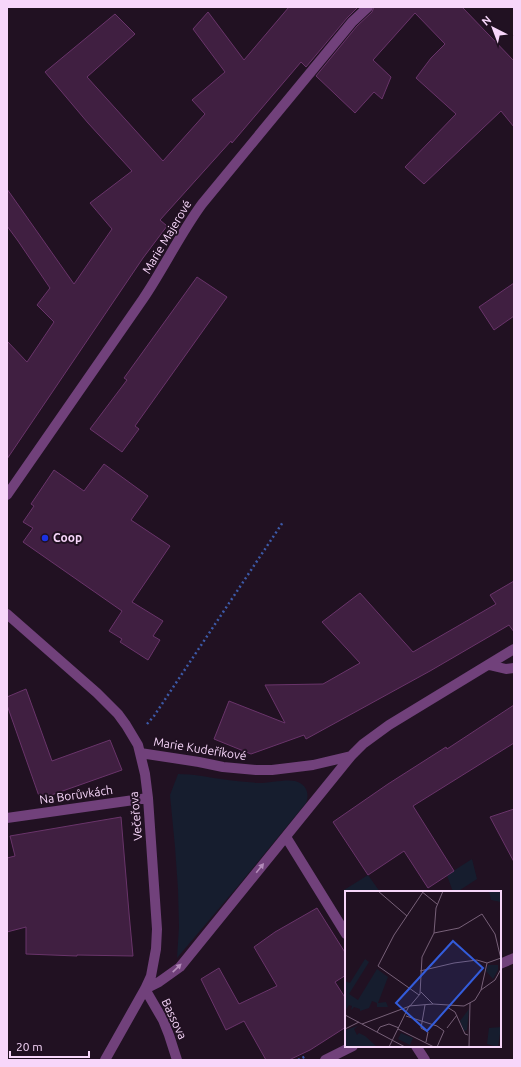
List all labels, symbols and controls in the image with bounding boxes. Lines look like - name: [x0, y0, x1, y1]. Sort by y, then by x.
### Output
- north arrow: [473, 8, 513, 48]
- text: N: [479, 13, 493, 28]
- street label: Marie Majerové: [139, 198, 194, 276]
- place label: Coop: [53, 531, 82, 544]
- marker: Coop: [40, 533, 50, 543]
- street label: Marie Kudeříkové: [153, 735, 247, 762]
- street label: Na Borůvkách: [38, 783, 113, 806]
- street label: Večeřova: [127, 791, 144, 841]
- one-way arrow: [256, 863, 265, 874]
- inset map: [345, 891, 501, 1047]
- one-way arrow: [172, 964, 182, 973]
- street label: Bassova: [159, 996, 189, 1041]
- scale bar: [10, 1033, 89, 1059]
- text: 20 m: [16, 1040, 43, 1053]

